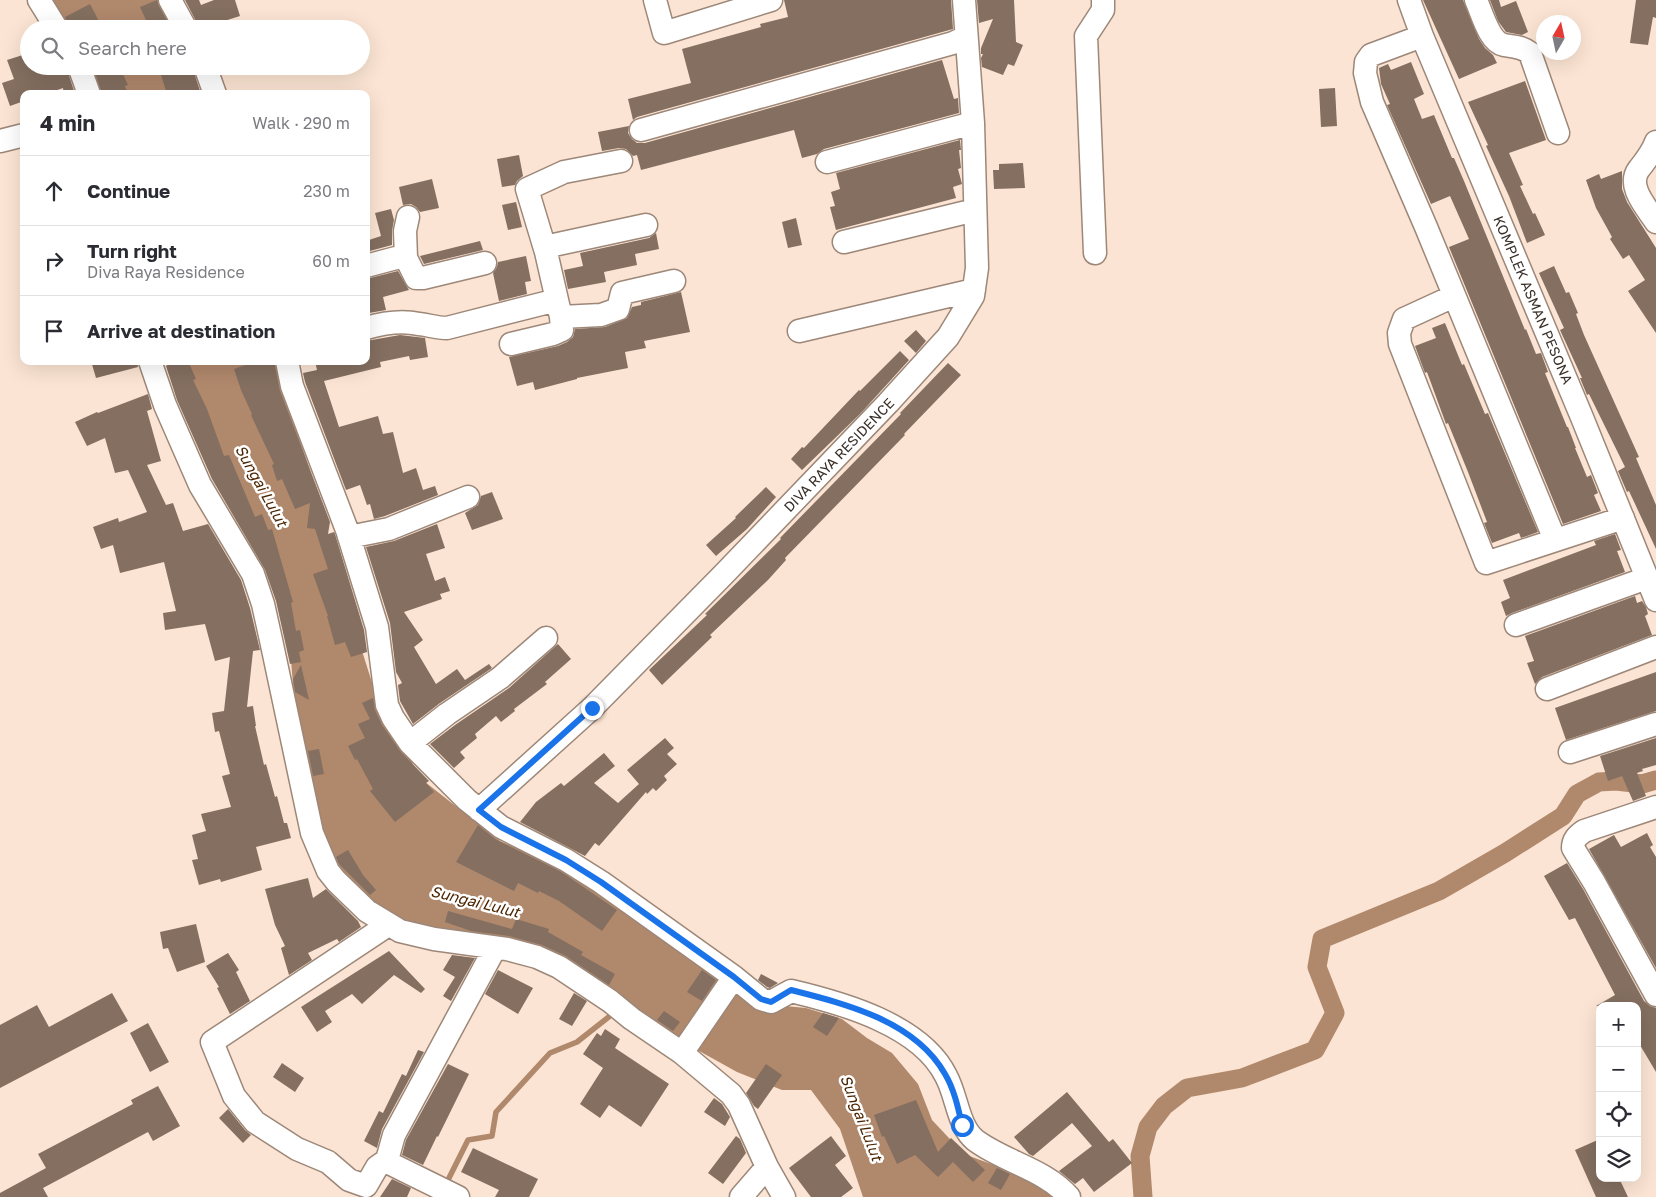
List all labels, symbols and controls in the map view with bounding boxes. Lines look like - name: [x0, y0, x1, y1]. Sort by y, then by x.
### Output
- north arrow: [1536, 15, 1581, 60]
- search box: [20, 20, 370, 75]
- icon: search: [38, 34, 66, 62]
- text: Search here: [78, 36, 187, 59]
- text: 4 min: [40, 110, 95, 136]
- text: Walk · 290 m: [252, 113, 350, 133]
- icon: ahead: [40, 177, 68, 205]
- text: Continue: [87, 179, 170, 202]
- text: 230 m: [303, 181, 350, 201]
- street label: KOMPLEK ASMAN PESONA: [1490, 213, 1577, 387]
- text: Turn right: [87, 239, 177, 262]
- icon: right: [40, 247, 68, 275]
- text: 60 m: [312, 251, 350, 271]
- text: Diva Raya Residence: [87, 262, 245, 282]
- icon: arrive: [40, 317, 68, 345]
- text: Arrive at destination: [87, 319, 275, 342]
- street label: DIVA RAYA RESIDENCE: [780, 394, 897, 515]
- water label: Sungai Lulut: [231, 442, 293, 532]
- route end: [581, 697, 604, 720]
- water label: Sungai Lulut: [429, 881, 523, 922]
- map controls: [1596, 1002, 1641, 1182]
- button: +: [1596, 1002, 1641, 1047]
- button: −: [1596, 1047, 1641, 1092]
- water label: Sungai Lulut: [836, 1072, 887, 1165]
- button: locate: [1596, 1092, 1641, 1137]
- route start: [951, 1114, 974, 1137]
- button: layers: [1596, 1137, 1641, 1182]

